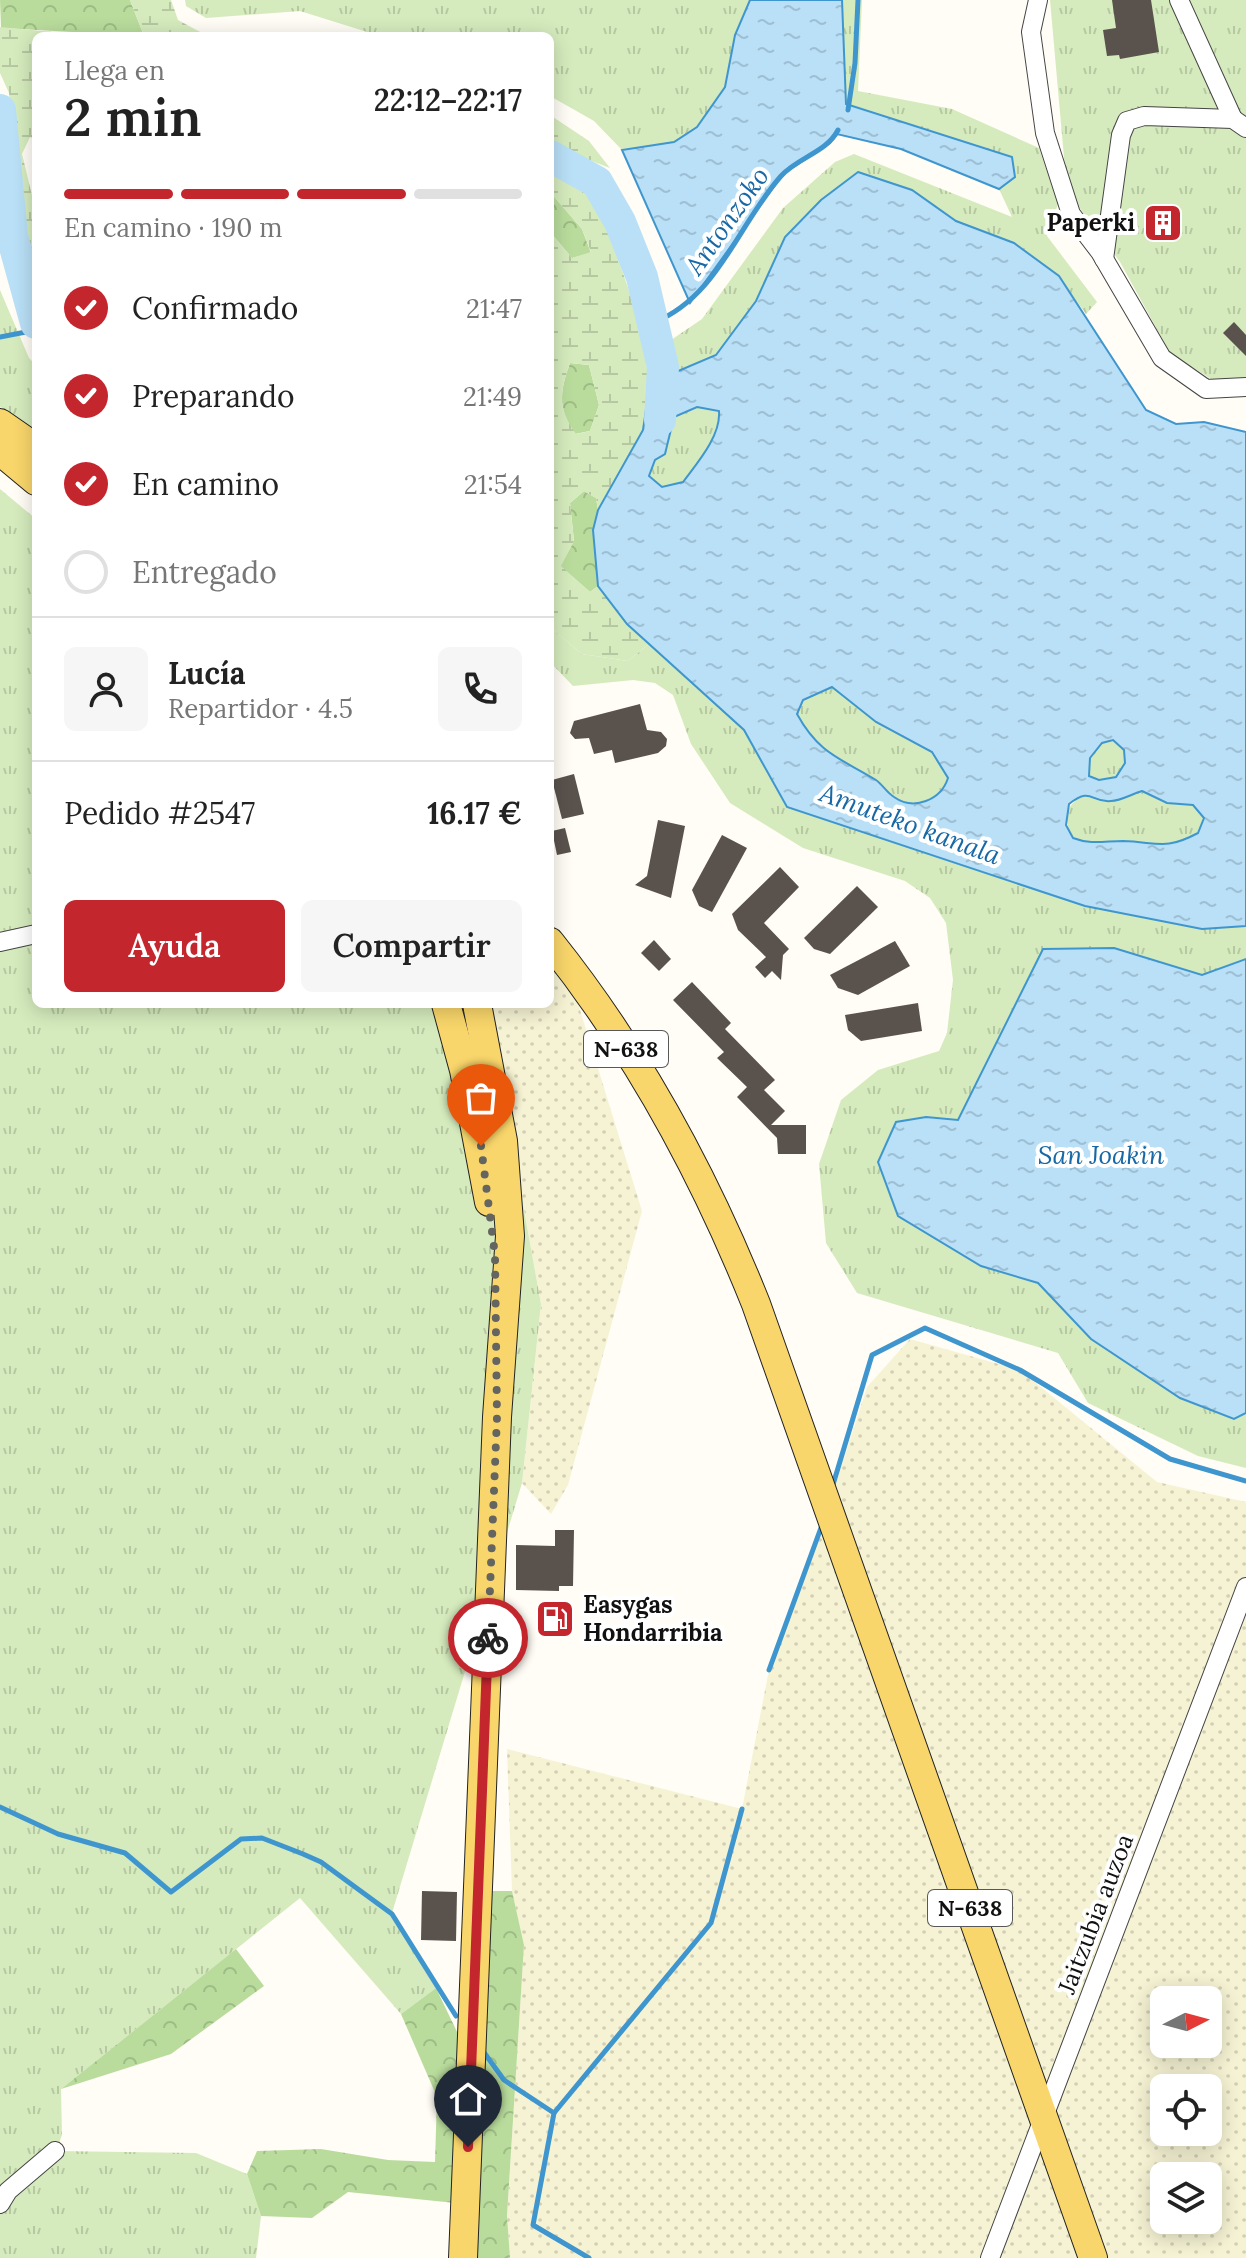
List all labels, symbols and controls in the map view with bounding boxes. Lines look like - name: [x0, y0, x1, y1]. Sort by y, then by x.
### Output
- text: Llega en: [64, 54, 165, 87]
- text: 22:12–22:17: [374, 81, 522, 119]
- text: 2 min: [64, 84, 202, 150]
- water label: Antonzoko: [677, 160, 776, 282]
- building icon: Paperki: [1142, 202, 1184, 244]
- place label: Paperki: [1047, 207, 1135, 238]
- text: En camino · 190 m: [64, 211, 282, 244]
- icon: check: [64, 286, 108, 330]
- text: Confirmado: [132, 289, 298, 327]
- text: 21:47: [466, 292, 522, 325]
- icon: check: [64, 374, 108, 418]
- text: Preparando: [132, 377, 295, 415]
- text: 21:49: [463, 380, 522, 413]
- icon: check: [64, 462, 108, 506]
- text: En camino: [132, 465, 279, 503]
- text: 21:54: [464, 468, 522, 501]
- text: Entregado: [132, 553, 277, 591]
- button: person: [64, 647, 148, 731]
- button: phone: [438, 647, 522, 731]
- text: Lucía: [168, 654, 245, 692]
- text: Repartidor · 4.5: [168, 692, 353, 725]
- water label: Amuteko kanala: [814, 775, 1006, 872]
- text: Pedido #2547: [64, 794, 255, 832]
- text: 16.17 €: [427, 794, 522, 832]
- button: Ayuda: [64, 900, 285, 992]
- button: Compartir: [301, 900, 522, 992]
- road number: N-638: [584, 1031, 668, 1067]
- pin: [447, 1064, 515, 1146]
- icon: bag: [459, 1076, 503, 1120]
- water label: San Joakin: [1038, 1138, 1164, 1171]
- place label: Easygas Hondarribia: [583, 1589, 723, 1648]
- courier: [448, 1598, 528, 1678]
- fuel station icon: Easygas Hondarribia: [534, 1598, 576, 1640]
- icon: bike: [466, 1616, 510, 1660]
- street label: Jaitzubia auzoa: [1051, 1830, 1140, 1999]
- road number: N-638: [928, 1890, 1012, 1926]
- north arrow: [1150, 1986, 1222, 2058]
- map controls: [1150, 1986, 1222, 2234]
- pin: [434, 2065, 502, 2147]
- button: locate: [1150, 2074, 1222, 2146]
- icon: home: [446, 2077, 490, 2121]
- button: layers: [1150, 2162, 1222, 2234]

